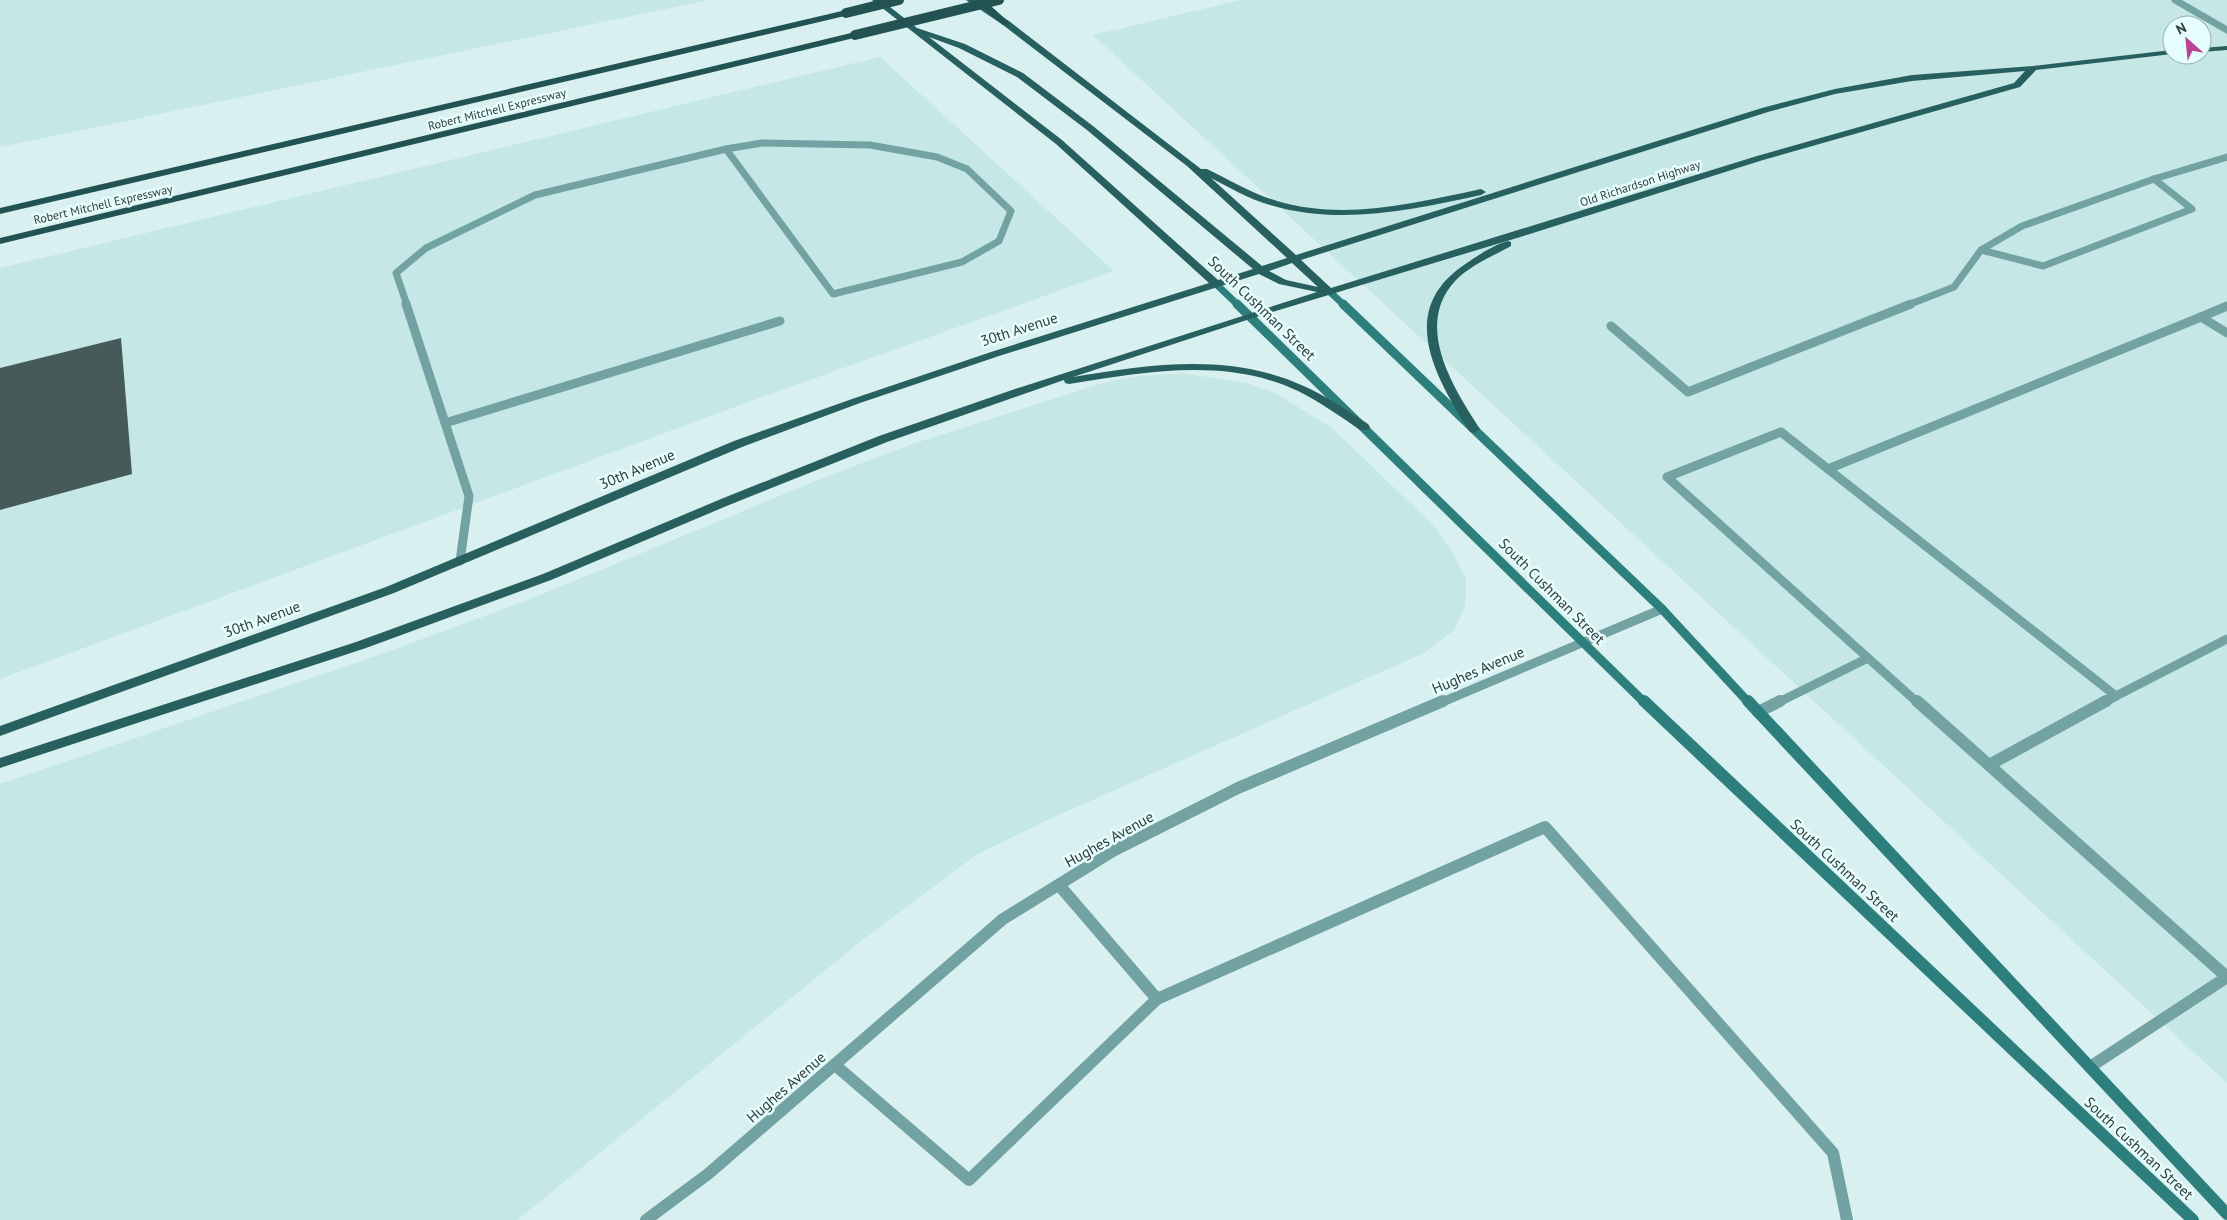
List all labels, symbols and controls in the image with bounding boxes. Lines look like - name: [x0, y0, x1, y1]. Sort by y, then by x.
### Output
- north arrow: [2162, 15, 2212, 65]
- text: N: [2173, 18, 2189, 39]
- street label: Robert Mitchell Expressway: [426, 84, 568, 133]
- street label: Old Richardson Highway: [1578, 156, 1703, 210]
- street label: Robert Mitchell Expressway: [32, 181, 174, 227]
- street label: South Cushman Street: [1204, 252, 1320, 364]
- street label: 30th Avenue: [978, 308, 1060, 350]
- street label: 30th Avenue: [596, 445, 678, 493]
- street label: South Cushman Street: [1495, 534, 1609, 648]
- street label: 30th Avenue: [221, 596, 303, 642]
- street label: Hughes Avenue: [1429, 642, 1527, 698]
- street label: Hughes Avenue: [1061, 807, 1157, 871]
- street label: South Cushman Street: [1786, 814, 1904, 926]
- street label: Hughes Avenue: [743, 1047, 829, 1127]
- street label: South Cushman Street: [2080, 1092, 2198, 1204]

